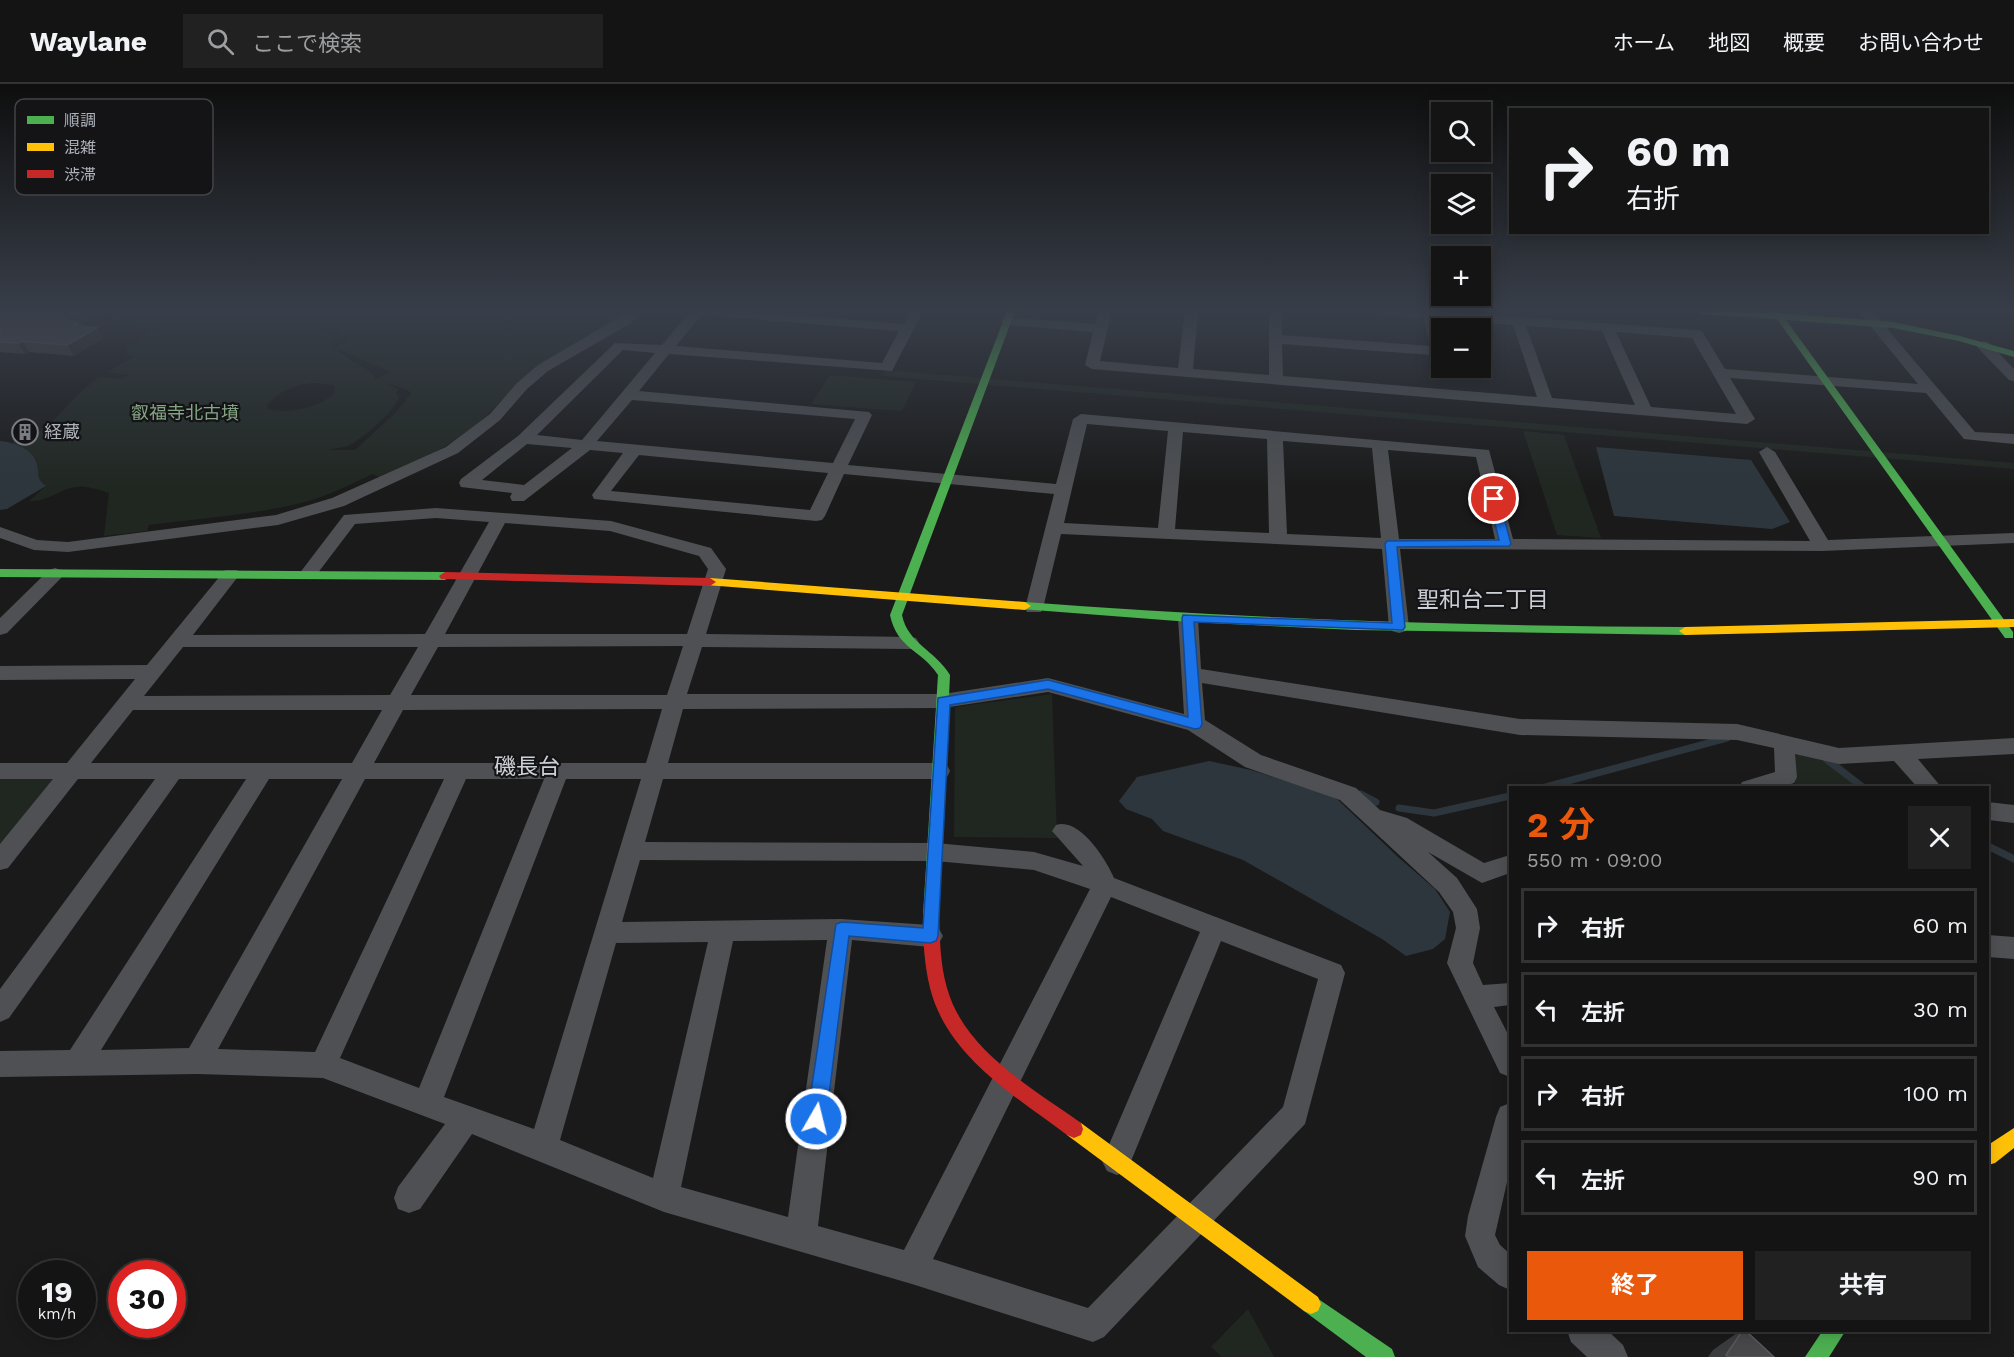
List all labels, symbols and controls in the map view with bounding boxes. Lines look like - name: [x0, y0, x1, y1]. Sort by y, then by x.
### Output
- search box: [183, 14, 603, 68]
- text: Waylane: [30, 25, 147, 58]
- icon: search: [204, 25, 237, 58]
- text: ホーム: [1613, 30, 1675, 55]
- text: 地図: [1708, 30, 1750, 55]
- text: 概要: [1783, 30, 1825, 55]
- text: お問い合わせ: [1858, 30, 1984, 55]
- text: ここで検索: [252, 31, 362, 56]
- legend: [15, 99, 213, 195]
- map controls: [1431, 102, 1491, 378]
- button: search: [1431, 102, 1491, 162]
- text: 順調: [64, 111, 96, 130]
- text: 60 m: [1626, 127, 1730, 176]
- icon: right: [1527, 132, 1605, 210]
- text: 混雑: [64, 138, 96, 157]
- text: 渋滞: [64, 165, 96, 184]
- button: layers: [1431, 174, 1491, 234]
- text: 右折: [1626, 183, 1680, 215]
- button: +: [1431, 246, 1491, 306]
- button: −: [1431, 318, 1491, 378]
- park label: 叡福寺北古墳: [131, 402, 239, 423]
- building icon: 経蔵: [10, 417, 40, 447]
- place label: 経蔵: [44, 421, 80, 442]
- pin: [1468, 473, 1519, 524]
- icon: arrive: [1477, 482, 1510, 515]
- district label: 聖和台二丁目: [1417, 587, 1549, 612]
- district label: 磯長台: [494, 754, 560, 779]
- text: 2 分: [1527, 804, 1595, 846]
- button: close: [1908, 806, 1971, 869]
- text: 550 m · 09:00: [1527, 848, 1662, 872]
- icon: right: [1530, 909, 1563, 942]
- text: 60 m: [1912, 913, 1968, 938]
- text: 右折: [1581, 916, 1625, 941]
- icon: left: [1530, 993, 1563, 1026]
- text: 30 m: [1913, 997, 1968, 1022]
- text: 左折: [1581, 1000, 1625, 1025]
- icon: right: [1530, 1077, 1563, 1110]
- text: 100 m: [1904, 1081, 1968, 1106]
- text: 右折: [1581, 1084, 1625, 1109]
- position arrow: [784, 1087, 848, 1151]
- icon: left: [1530, 1161, 1563, 1194]
- text: 90 m: [1912, 1165, 1968, 1190]
- text: 左折: [1581, 1168, 1625, 1193]
- button: 終了: [1527, 1251, 1743, 1320]
- button: 共有: [1755, 1251, 1971, 1320]
- speed limit sign: 30: [108, 1260, 186, 1338]
- text: 19: [41, 1274, 73, 1309]
- text: km/h: [38, 1305, 76, 1323]

